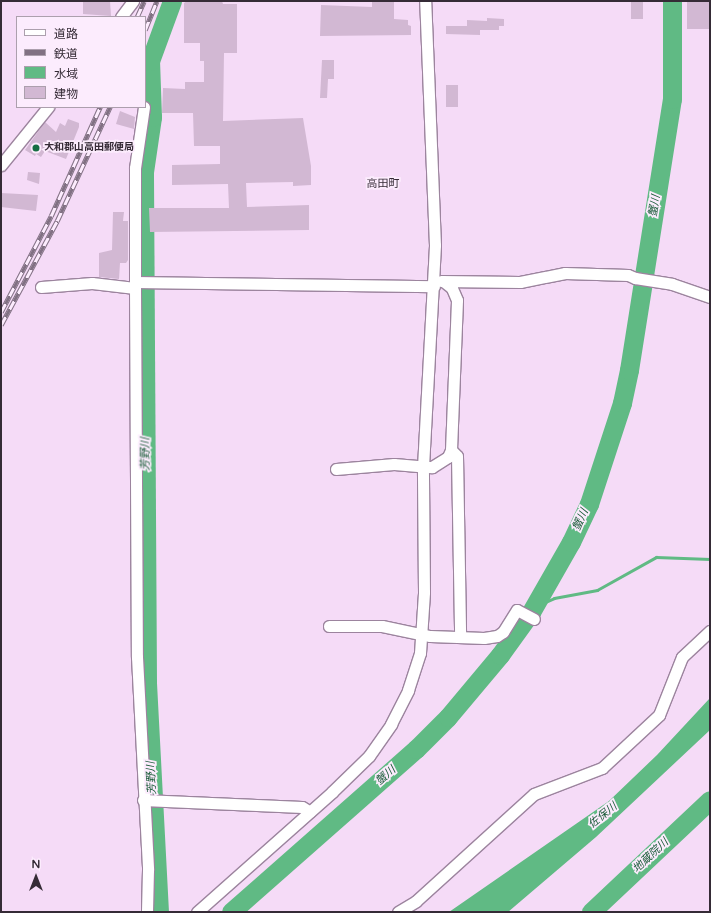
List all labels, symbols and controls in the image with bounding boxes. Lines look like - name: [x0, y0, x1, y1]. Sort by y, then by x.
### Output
- legend: [16, 16, 146, 108]
- text: 道路: [54, 27, 78, 41]
- text: 鉄道: [54, 47, 78, 61]
- text: 水域: [54, 67, 78, 81]
- text: 建物: [54, 87, 78, 101]
- place label: 大和郡山高田郵便局: [44, 142, 134, 154]
- marker: 大和郡山高田郵便局: [31, 143, 41, 153]
- district label: 高田町: [367, 177, 399, 191]
- water label: 蟹川: [647, 194, 663, 218]
- water label: 芳野川: [139, 438, 153, 470]
- water label: 蟹川: [570, 507, 592, 533]
- water label: 芳野川: [145, 761, 159, 795]
- water label: 蟹川: [373, 764, 399, 788]
- water label: 佐保川: [586, 800, 620, 832]
- water label: 地蔵院川: [630, 836, 672, 876]
- north arrow: [16, 857, 56, 897]
- text: N: [32, 858, 40, 871]

